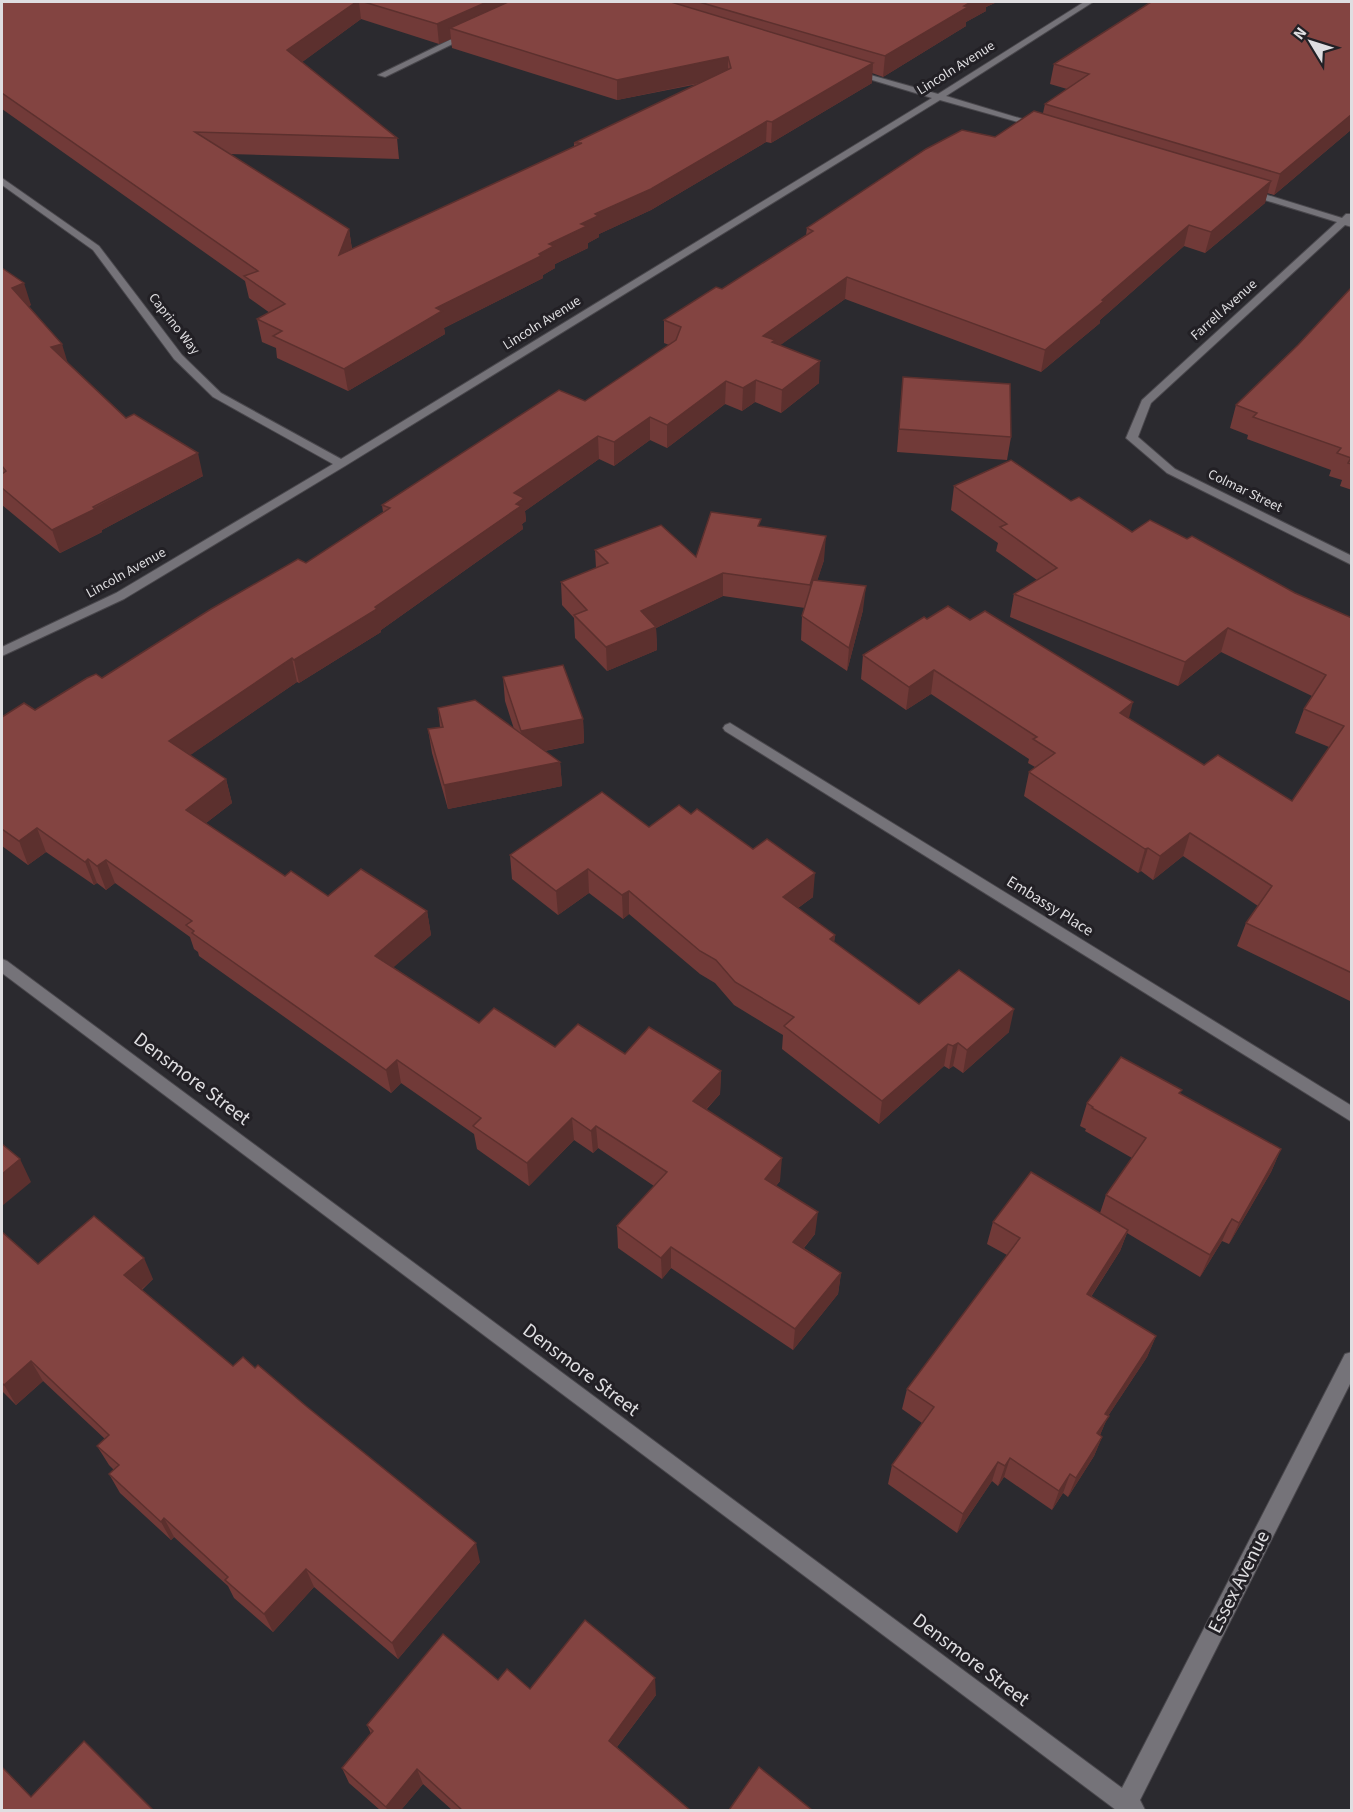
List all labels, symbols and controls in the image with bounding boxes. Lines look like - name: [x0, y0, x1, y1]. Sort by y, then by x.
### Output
- north arrow: [1281, 12, 1341, 72]
- text: N: [1288, 22, 1312, 44]
- street label: Lincoln Avenue: [913, 36, 999, 100]
- street label: Farrell Avenue: [1186, 275, 1262, 345]
- street label: Caprino Way: [143, 289, 205, 359]
- street label: Lincoln Avenue: [499, 291, 585, 355]
- street label: Colmar Street: [1204, 464, 1286, 518]
- street label: Lincoln Avenue: [82, 543, 170, 603]
- street label: Embassy Place: [1002, 871, 1098, 941]
- street label: Densmore Street: [128, 1026, 256, 1132]
- street label: Densmore Street: [517, 1317, 645, 1423]
- street label: Essex Avenue: [1201, 1526, 1277, 1638]
- street label: Densmore Street: [907, 1607, 1035, 1713]

